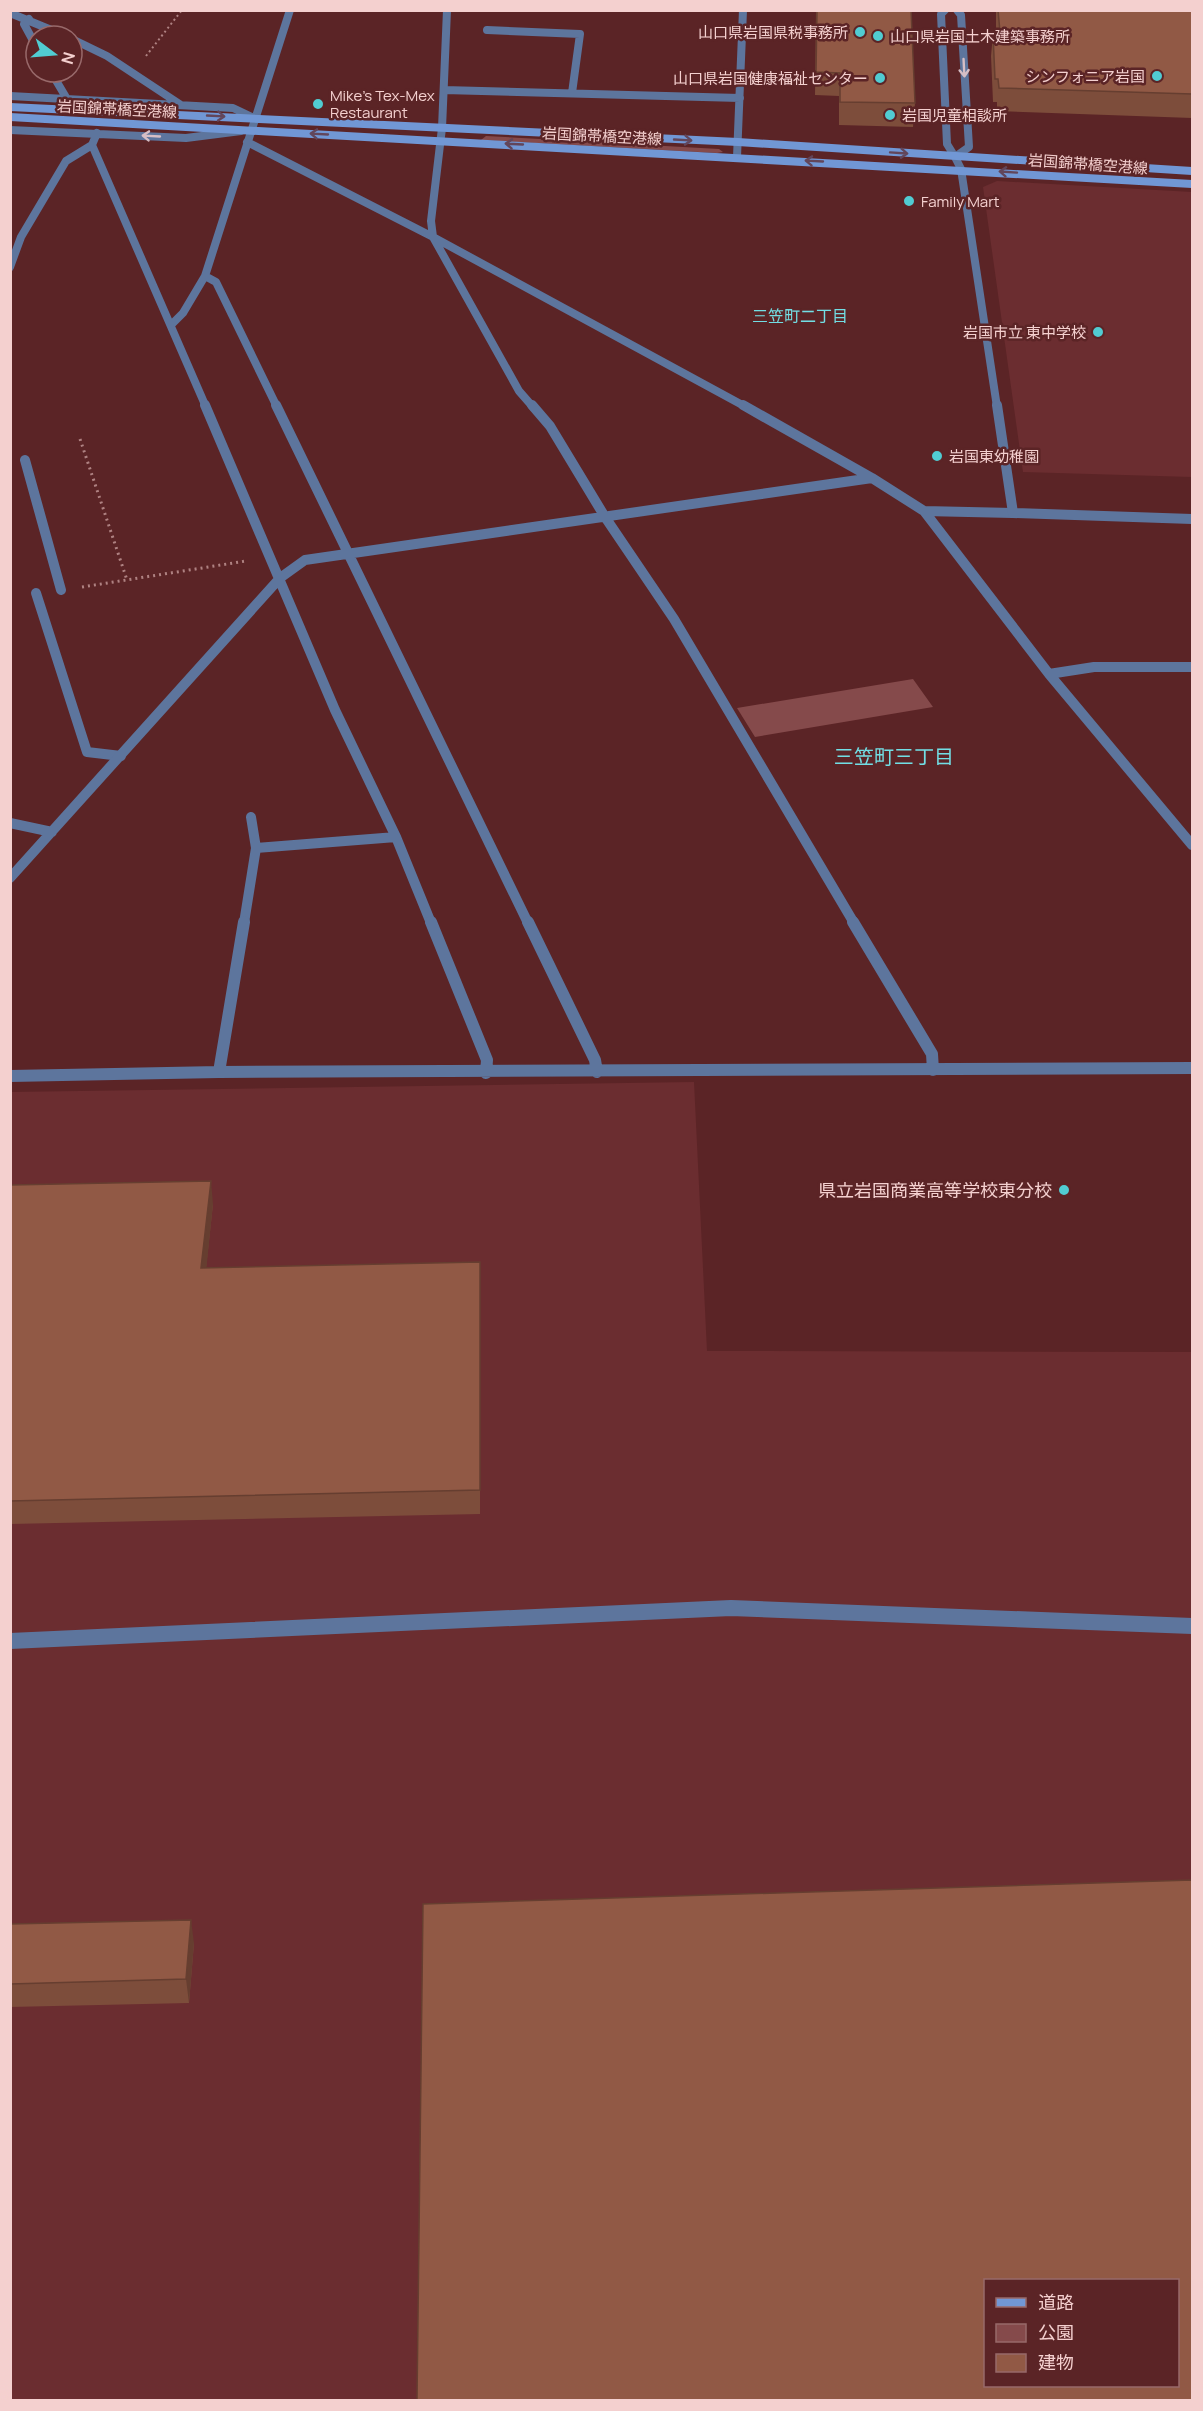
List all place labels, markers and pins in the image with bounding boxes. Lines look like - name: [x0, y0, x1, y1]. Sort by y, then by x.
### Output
- place label: 山口県岩国県税事務所: [698, 22, 848, 43]
- marker: 山口県岩国県税事務所: [853, 25, 867, 39]
- place label: 山口県岩国土木建築事務所: [890, 26, 1070, 47]
- marker: 山口県岩国土木建築事務所: [871, 29, 885, 43]
- place label: シンフォニア岩国: [1025, 66, 1145, 87]
- place label: 山口県岩国健康福祉センター: [673, 68, 868, 89]
- marker: シンフォニア岩国: [1150, 69, 1164, 83]
- marker: 山口県岩国健康福祉センター: [873, 71, 887, 85]
- place label: Mike's Tex-Mex Restaurant: [330, 85, 435, 123]
- marker: Mike's Tex-Mex Restaurant: [311, 97, 325, 111]
- place label: 岩国児童相談所: [902, 105, 1007, 126]
- marker: 岩国児童相談所: [883, 108, 897, 122]
- place label: Family Mart: [921, 191, 1000, 212]
- marker: Family Mart: [902, 194, 916, 208]
- place label: 岩国市立 東中学校: [963, 322, 1086, 343]
- marker: 岩国市立 東中学校: [1091, 325, 1105, 339]
- place label: 岩国東幼稚園: [949, 446, 1039, 467]
- marker: 岩国東幼稚園: [930, 449, 944, 463]
- place label: 県立岩国商業高等学校東分校: [818, 1178, 1052, 1202]
- marker: 県立岩国商業高等学校東分校: [1057, 1183, 1071, 1197]

